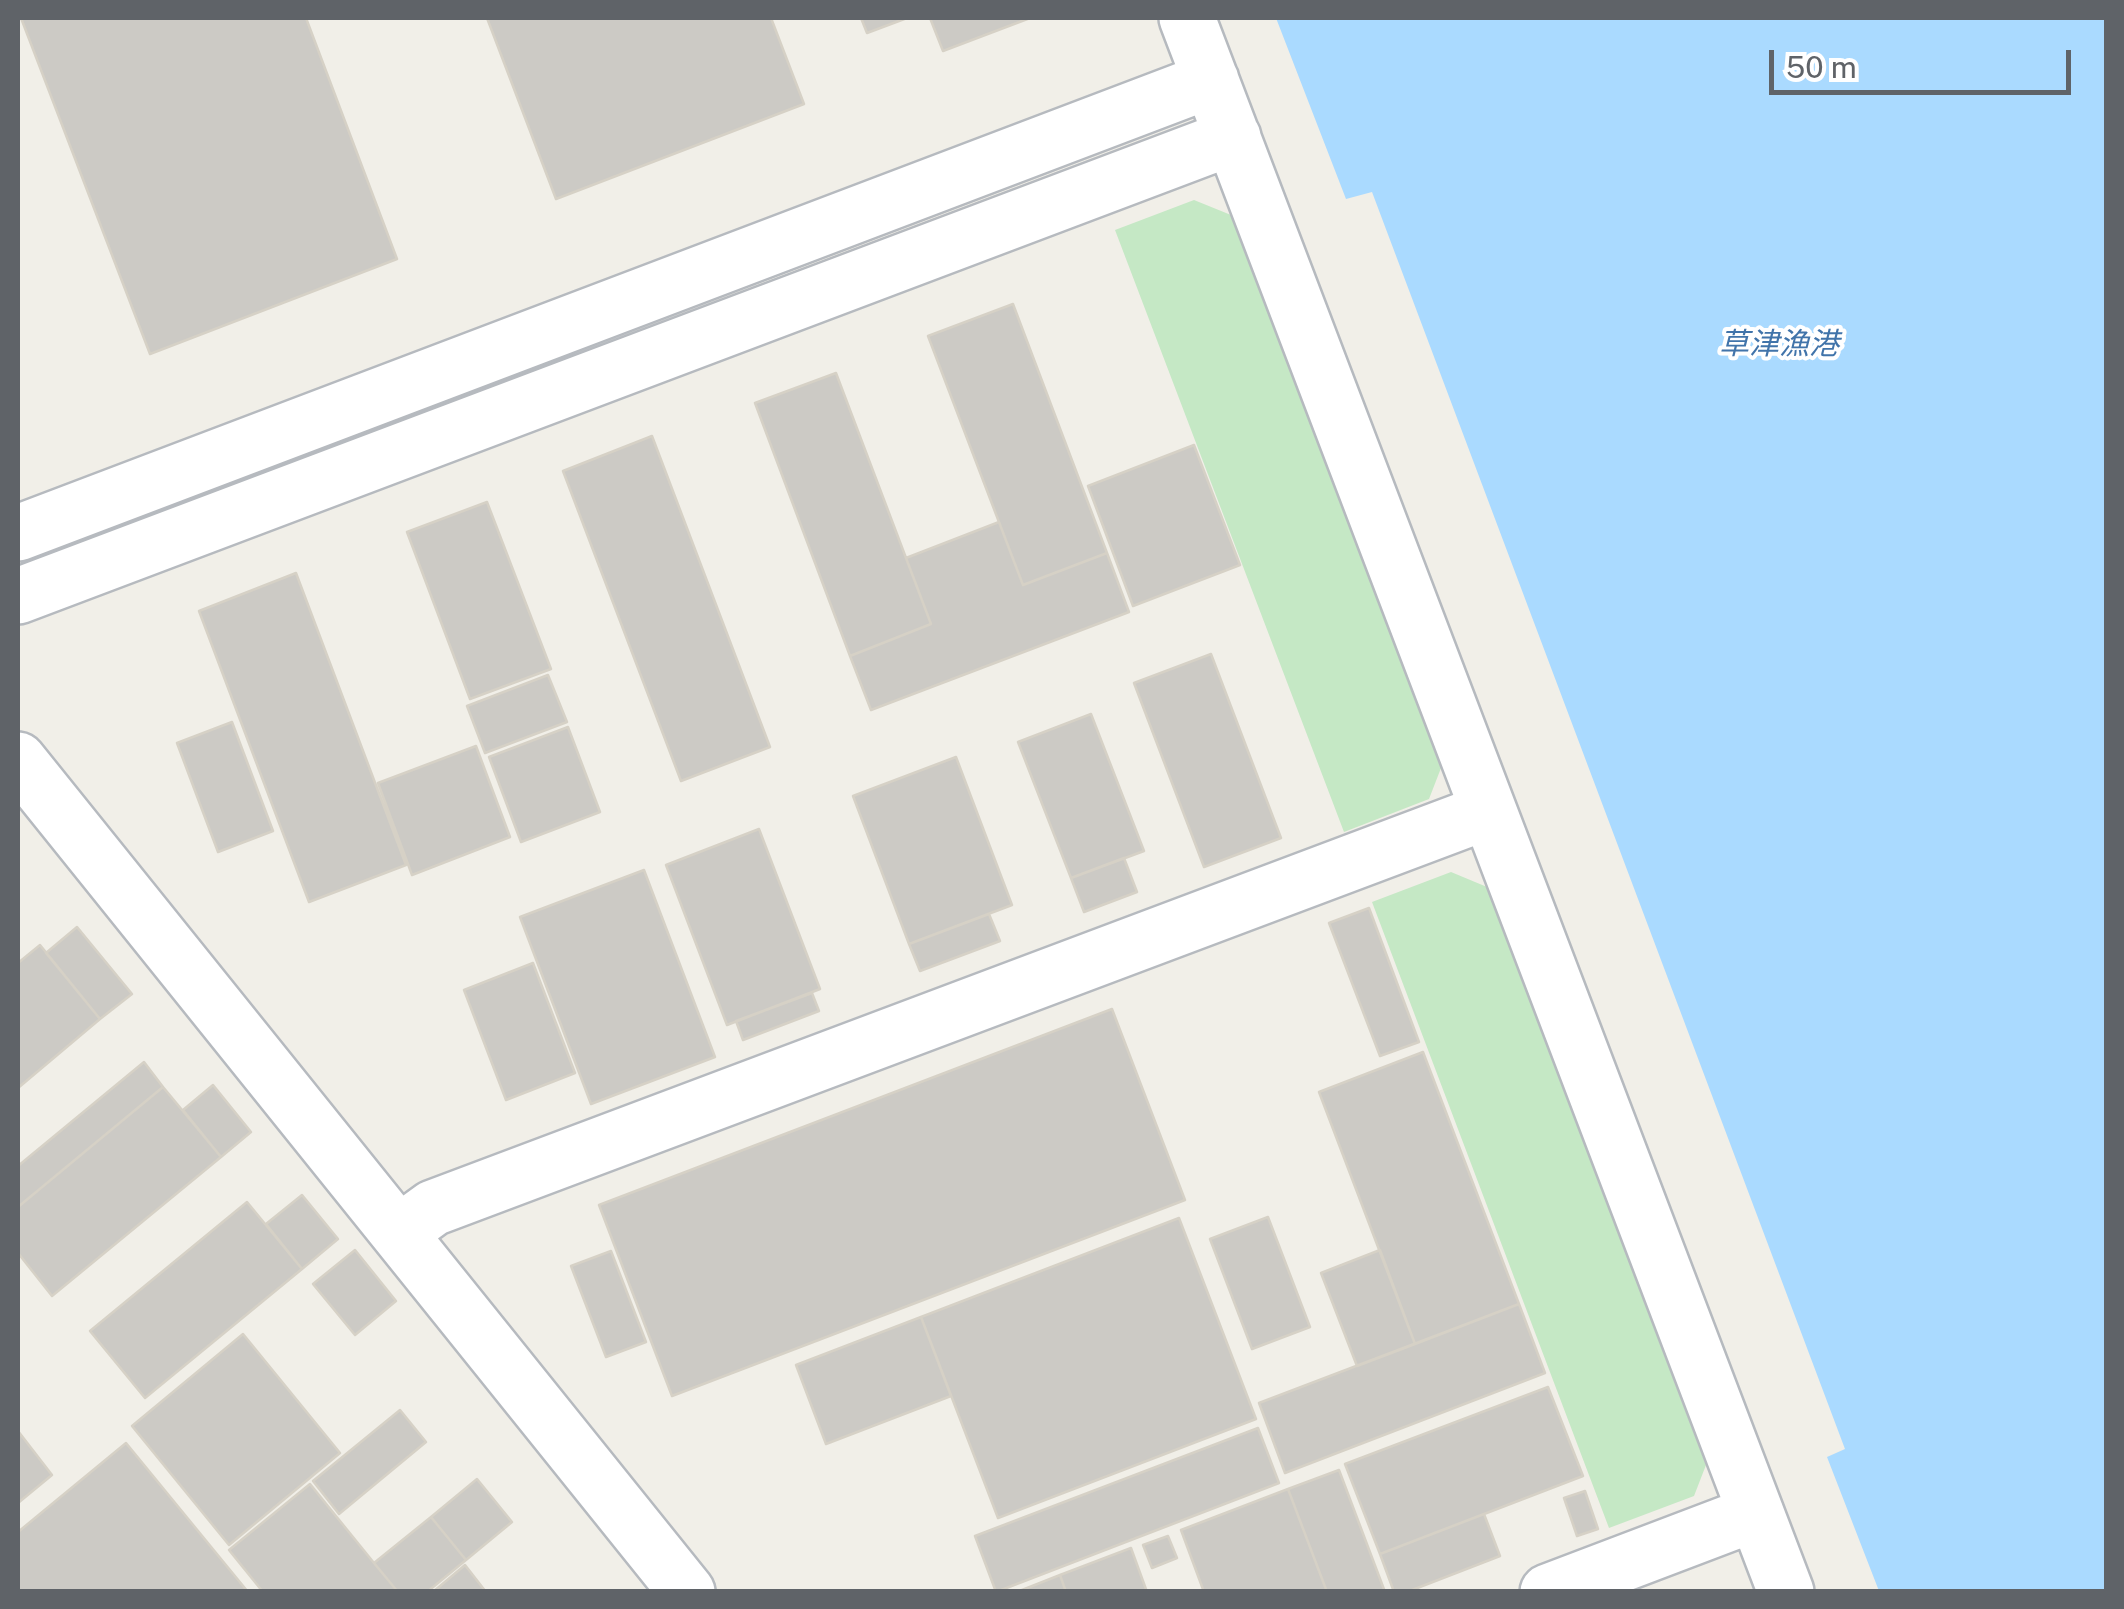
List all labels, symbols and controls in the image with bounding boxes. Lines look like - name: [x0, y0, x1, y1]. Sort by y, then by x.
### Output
- scale bar: [1774, 30, 2076, 92]
- text: 50 m: [1786, 49, 1857, 85]
- water label: 草津漁港: [1719, 327, 1839, 363]

